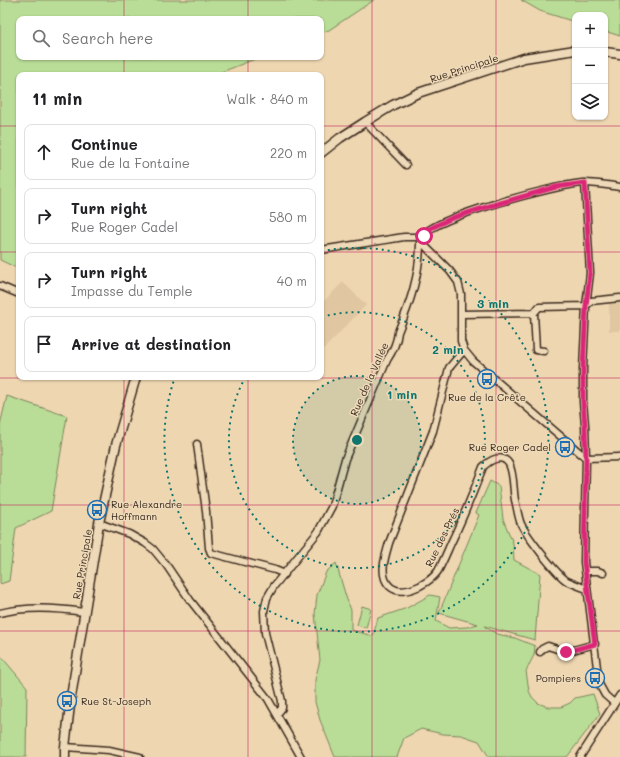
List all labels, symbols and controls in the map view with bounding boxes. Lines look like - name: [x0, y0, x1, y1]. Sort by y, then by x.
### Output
- map controls: [572, 12, 608, 120]
- button: +: [572, 12, 608, 48]
- search box: [16, 16, 324, 60]
- icon: search: [30, 27, 52, 49]
- text: Search here: [62, 28, 153, 48]
- button: −: [572, 48, 608, 84]
- street label: Rue Principale: [428, 50, 500, 86]
- button: layers: [572, 84, 608, 120]
- text: 11 min: [32, 87, 82, 109]
- text: Walk · 840 m: [226, 90, 308, 107]
- text: Continue: [71, 134, 138, 154]
- icon: ahead: [33, 141, 55, 163]
- text: 220 m: [270, 144, 307, 161]
- text: Rue de la Fontaine: [71, 154, 190, 171]
- text: Turn right: [71, 198, 148, 218]
- icon: right: [33, 205, 55, 227]
- text: 580 m: [269, 208, 307, 225]
- text: Rue Roger Cadel: [71, 218, 178, 235]
- route start: [415, 227, 433, 245]
- text: Turn right: [71, 262, 148, 282]
- icon: right: [33, 269, 55, 291]
- text: 40 m: [277, 272, 307, 289]
- text: Impasse du Temple: [71, 282, 193, 299]
- text: 3 min: [477, 295, 509, 311]
- icon: arrive: [33, 333, 55, 355]
- text: Arrive at destination: [71, 334, 231, 354]
- street label: Rue de la Vallée: [347, 340, 391, 418]
- text: 2 min: [432, 341, 464, 357]
- bus stop icon: Rue de la Crête: [476, 368, 498, 390]
- text: 1 min: [387, 386, 417, 402]
- place label: Rue de la Crête: [448, 390, 526, 404]
- centre of rings: [350, 433, 364, 447]
- bus stop icon: Rue Roger Cadel: [554, 436, 576, 458]
- place label: Rue Roger Cadel: [469, 440, 551, 454]
- place label: Rue Alexandre Hoffmann: [111, 497, 182, 523]
- bus stop icon: Rue Alexandre Hoffmann: [86, 499, 108, 521]
- street label: Rue des Prés: [422, 505, 462, 569]
- street label: Rue Principale: [69, 528, 95, 600]
- route end: [557, 643, 575, 661]
- bus stop icon: Pompiers: [584, 667, 606, 689]
- place label: Pompiers: [536, 671, 581, 685]
- bus stop icon: Rue St-Joseph: [56, 690, 78, 712]
- place label: Rue St-Joseph: [81, 694, 151, 708]

